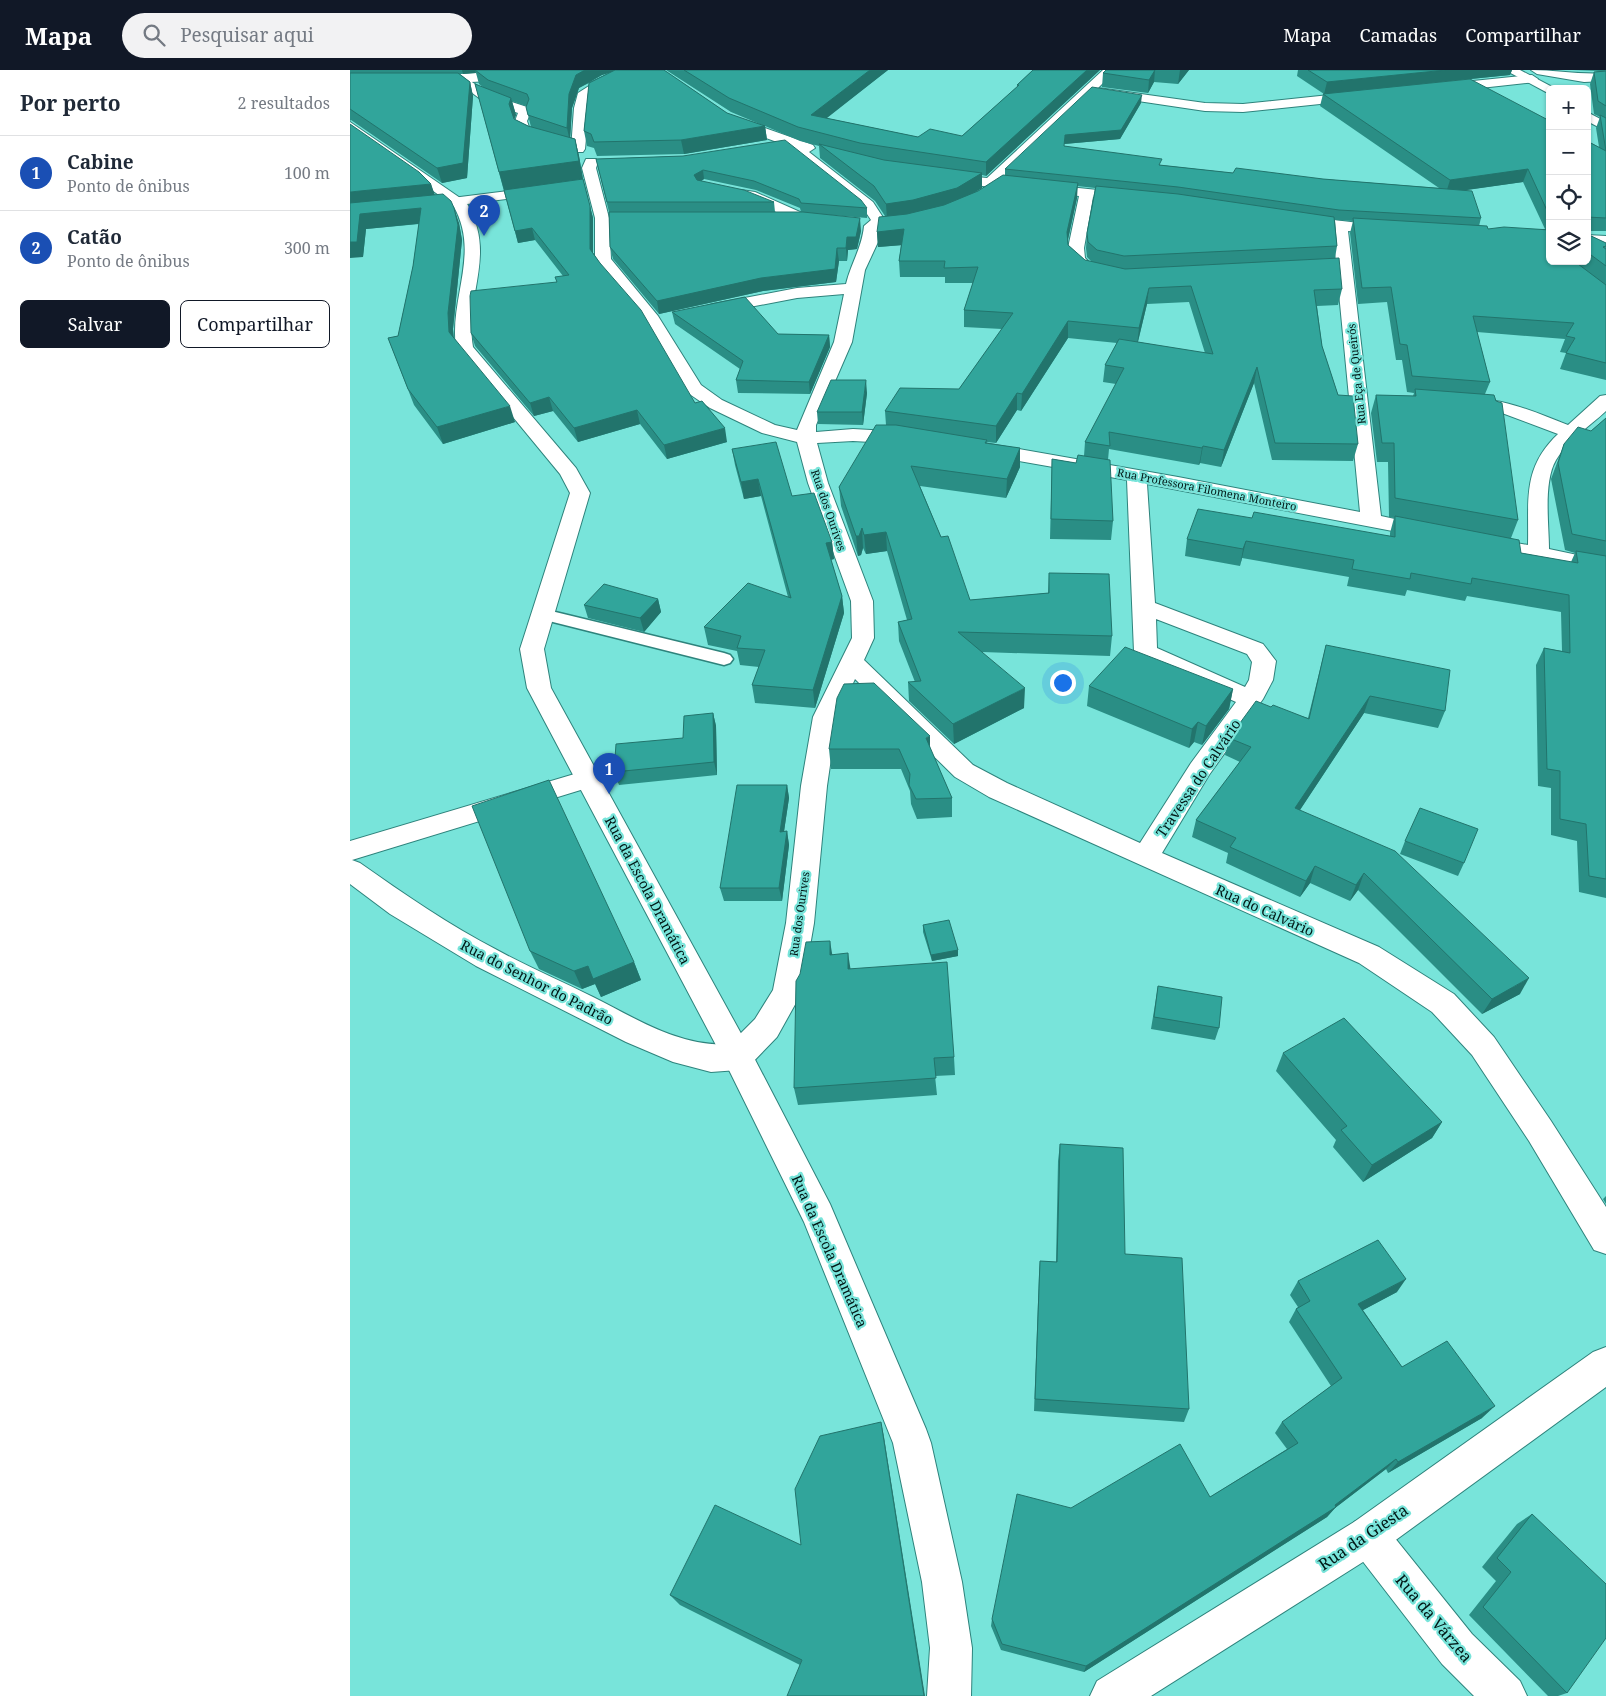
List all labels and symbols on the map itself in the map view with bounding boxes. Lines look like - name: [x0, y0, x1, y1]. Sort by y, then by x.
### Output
- pin: 2: [468, 195, 500, 236]
- street label: Rua Eça de Queirós: [1343, 323, 1369, 425]
- street label: Rua Professora Filomena Monteiro: [1116, 464, 1298, 514]
- street label: Rua dos Ourives: [808, 467, 850, 553]
- your location: [1050, 670, 1076, 696]
- street label: Travessa do Calvário: [1151, 715, 1245, 841]
- pin: 1: [593, 753, 625, 794]
- street label: Rua da Escola Dramática: [601, 813, 695, 968]
- street label: Rua dos Ourives: [786, 871, 812, 957]
- street label: Rua do Calvário: [1213, 880, 1317, 940]
- street label: Rua do Senhor do Padrão: [457, 935, 617, 1029]
- street label: Rua da Escola Dramática: [788, 1172, 872, 1330]
- street label: Rua da Giesta: [1314, 1499, 1412, 1575]
- street label: Rua da Várzea: [1391, 1569, 1477, 1667]

